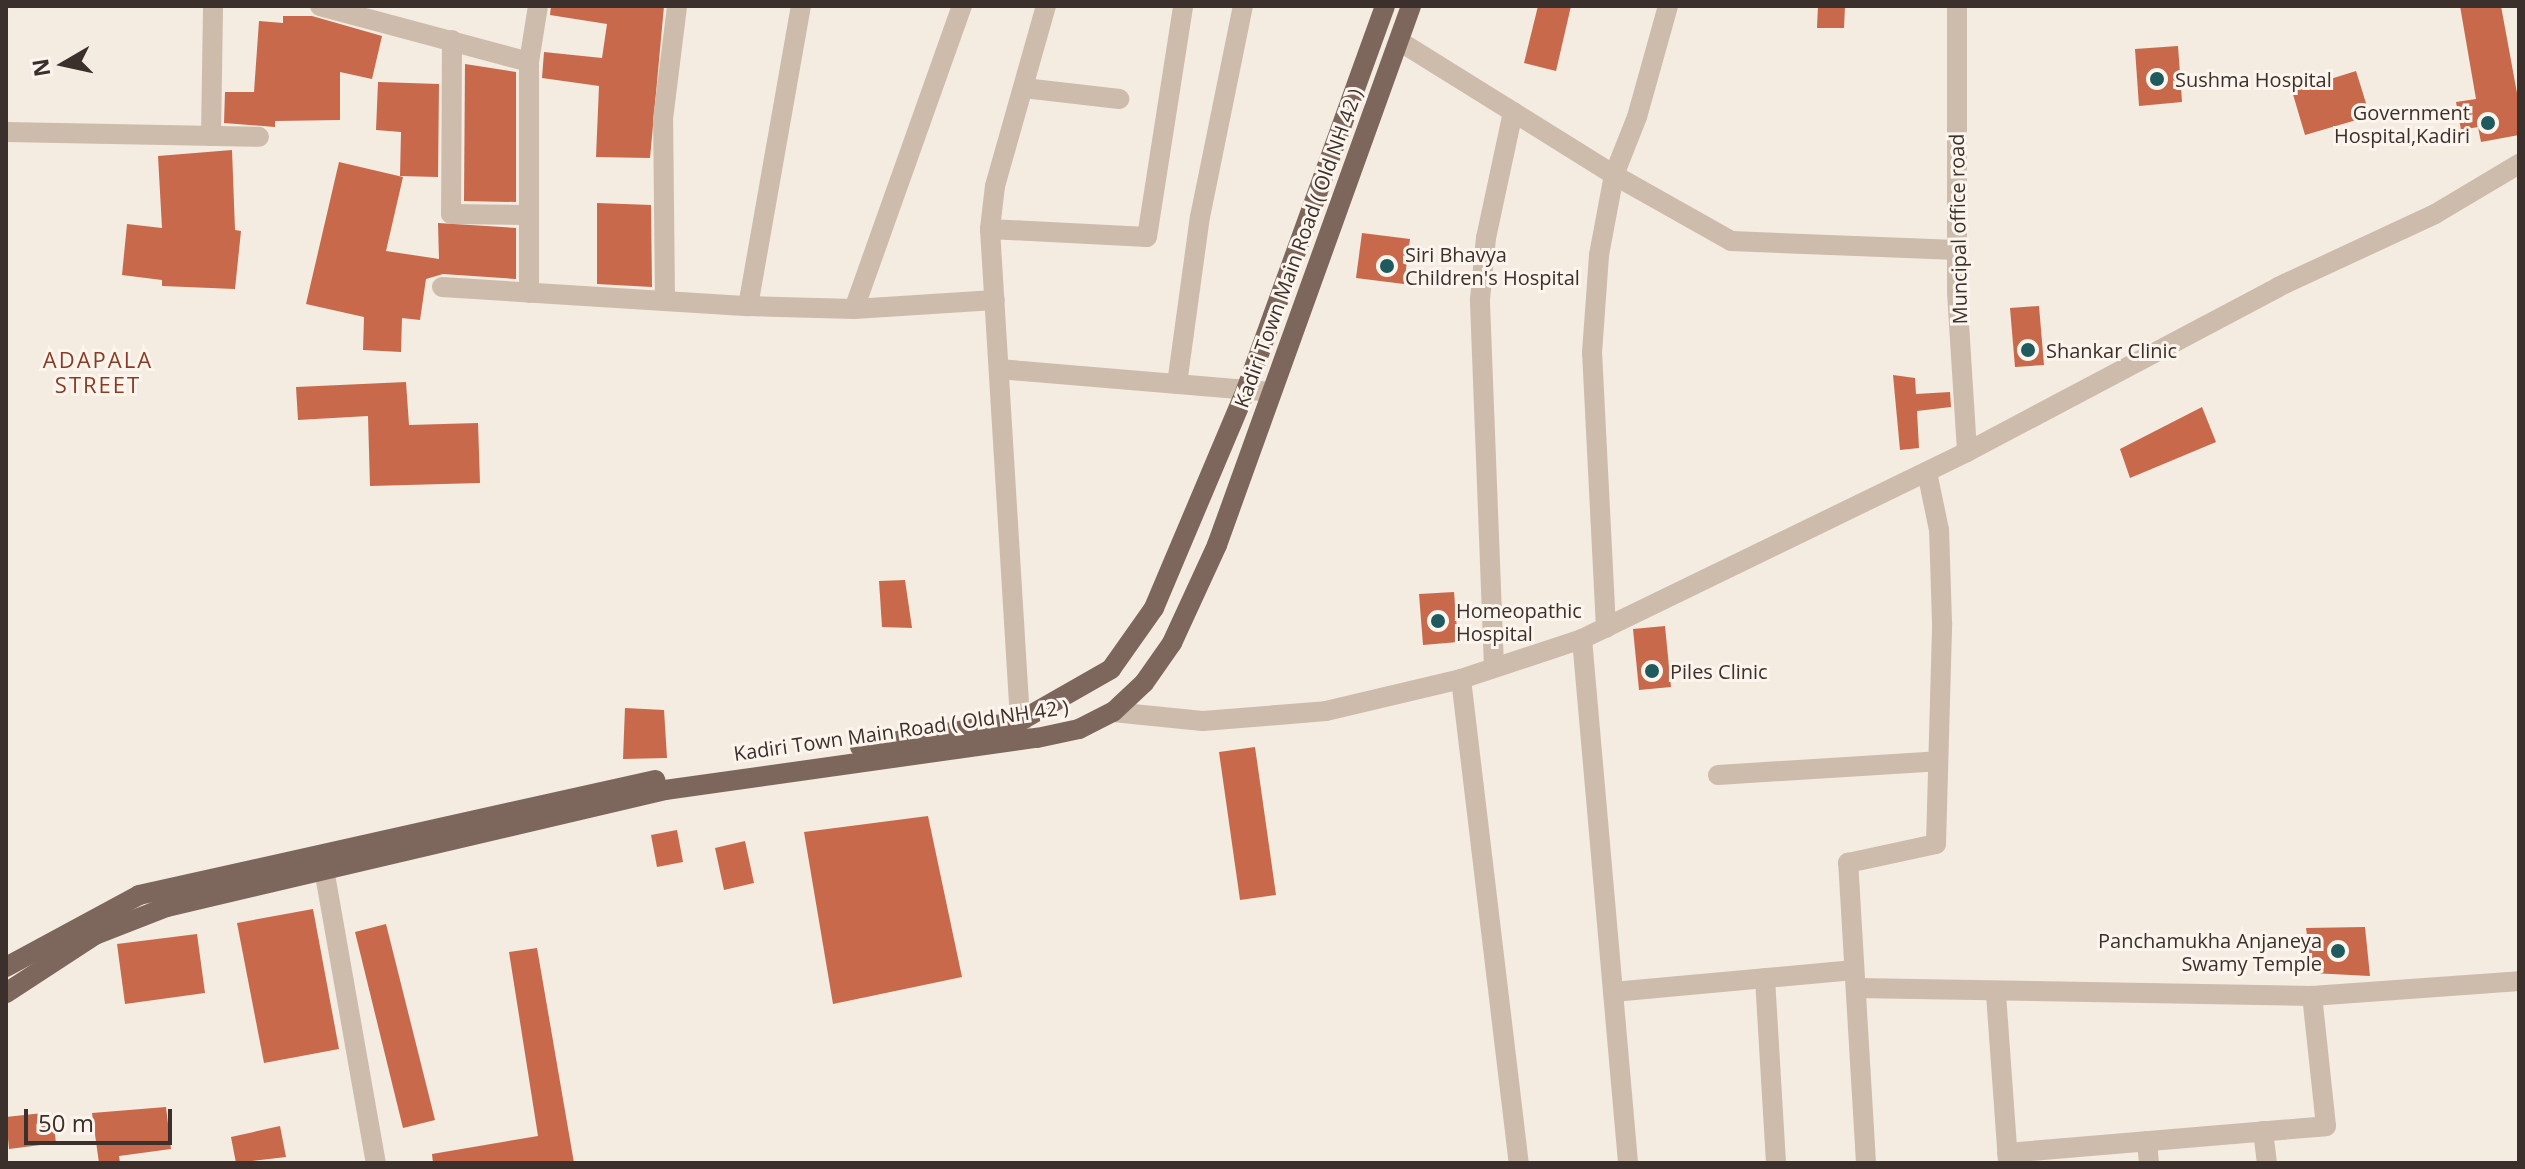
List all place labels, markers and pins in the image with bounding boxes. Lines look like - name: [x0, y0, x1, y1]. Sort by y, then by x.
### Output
- place label: Sushma Hospital: [2175, 67, 2332, 91]
- marker: Sushma Hospital: [2146, 68, 2168, 90]
- place label: Government Hospital,Kadiri: [2334, 100, 2470, 147]
- marker: Government Hospital,Kadiri: [2477, 112, 2499, 134]
- place label: Siri Bhavya Children's Hospital: [1405, 242, 1580, 289]
- marker: Siri Bhavya Children's Hospital: [1376, 255, 1398, 277]
- place label: Shankar Clinic: [2046, 338, 2177, 362]
- marker: Shankar Clinic: [2017, 339, 2039, 361]
- place label: Homeopathic Hospital: [1456, 598, 1582, 645]
- marker: Homeopathic Hospital: [1427, 610, 1449, 632]
- place label: Piles Clinic: [1670, 659, 1768, 683]
- marker: Piles Clinic: [1641, 660, 1663, 682]
- place label: Panchamukha Anjaneya Swamy Temple: [2098, 928, 2322, 975]
- marker: Panchamukha Anjaneya Swamy Temple: [2329, 942, 2347, 960]

